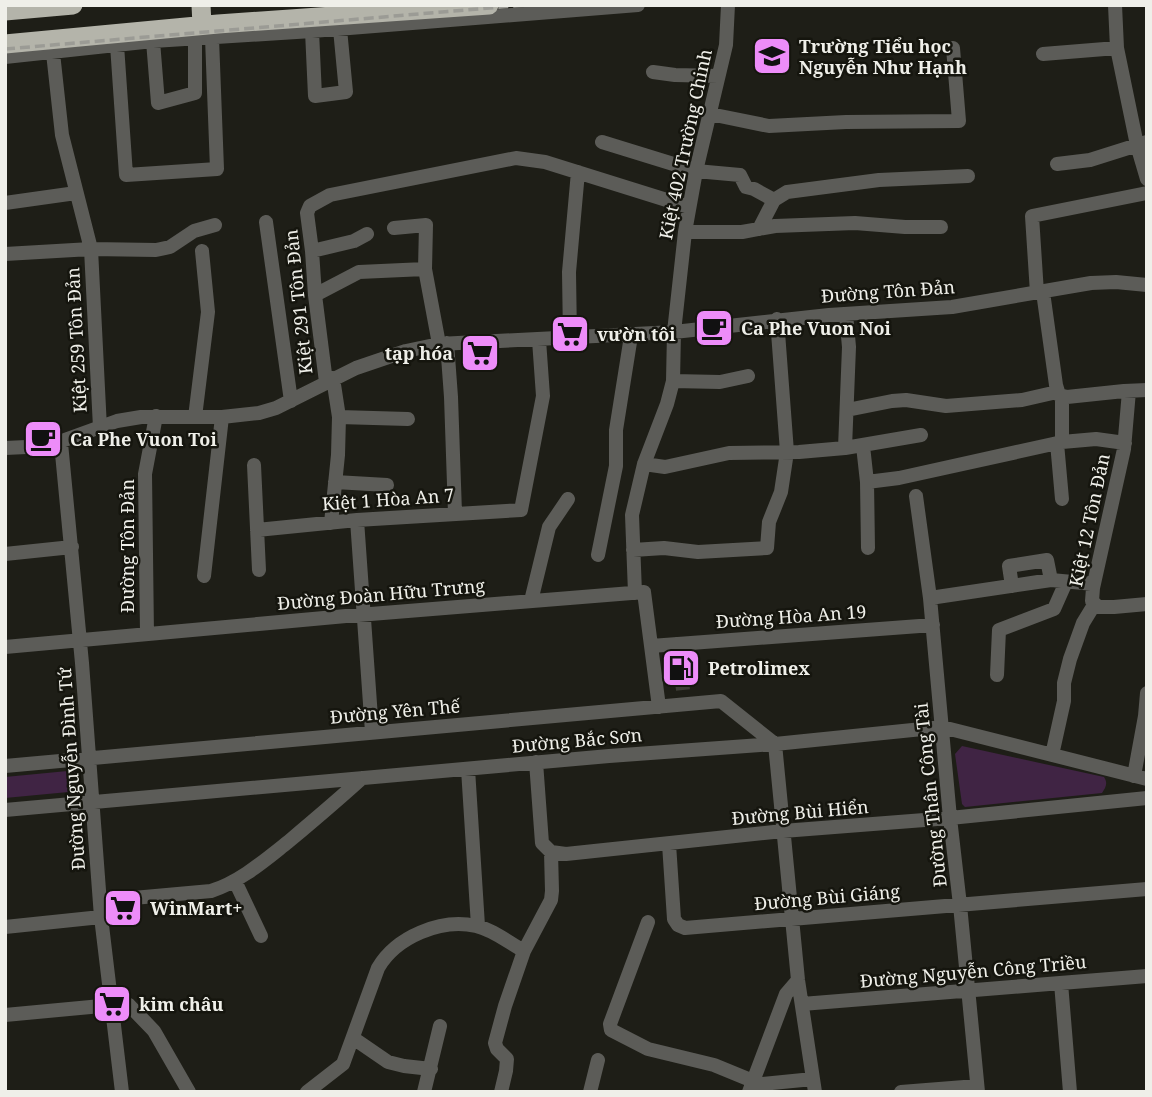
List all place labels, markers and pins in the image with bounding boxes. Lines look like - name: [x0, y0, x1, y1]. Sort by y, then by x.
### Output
- place label: Trường Tiểu học Nguyễn Như Hạnh: [799, 34, 967, 79]
- school or university icon: Trường Tiểu học Nguyễn Như Hạnh: [751, 35, 793, 77]
- cafe icon: Ca Phe Vuon Noi: [693, 307, 735, 349]
- supermarket icon: vườn tôi: [549, 313, 591, 355]
- place label: Ca Phe Vuon Noi: [741, 316, 892, 340]
- place label: vườn tôi: [597, 322, 676, 346]
- supermarket icon: tạp hóa: [459, 332, 501, 374]
- place label: tạp hóa: [385, 341, 453, 365]
- cafe icon: Ca Phe Vuon Toi: [22, 418, 64, 460]
- place label: Ca Phe Vuon Toi: [70, 427, 217, 451]
- fuel station icon: Petrolimex: [660, 647, 702, 689]
- place label: Petrolimex: [708, 656, 810, 680]
- supermarket icon: WinMart+: [102, 887, 144, 929]
- place label: WinMart+: [150, 896, 242, 920]
- supermarket icon: kim châu: [91, 983, 133, 1025]
- place label: kim châu: [139, 992, 224, 1016]

